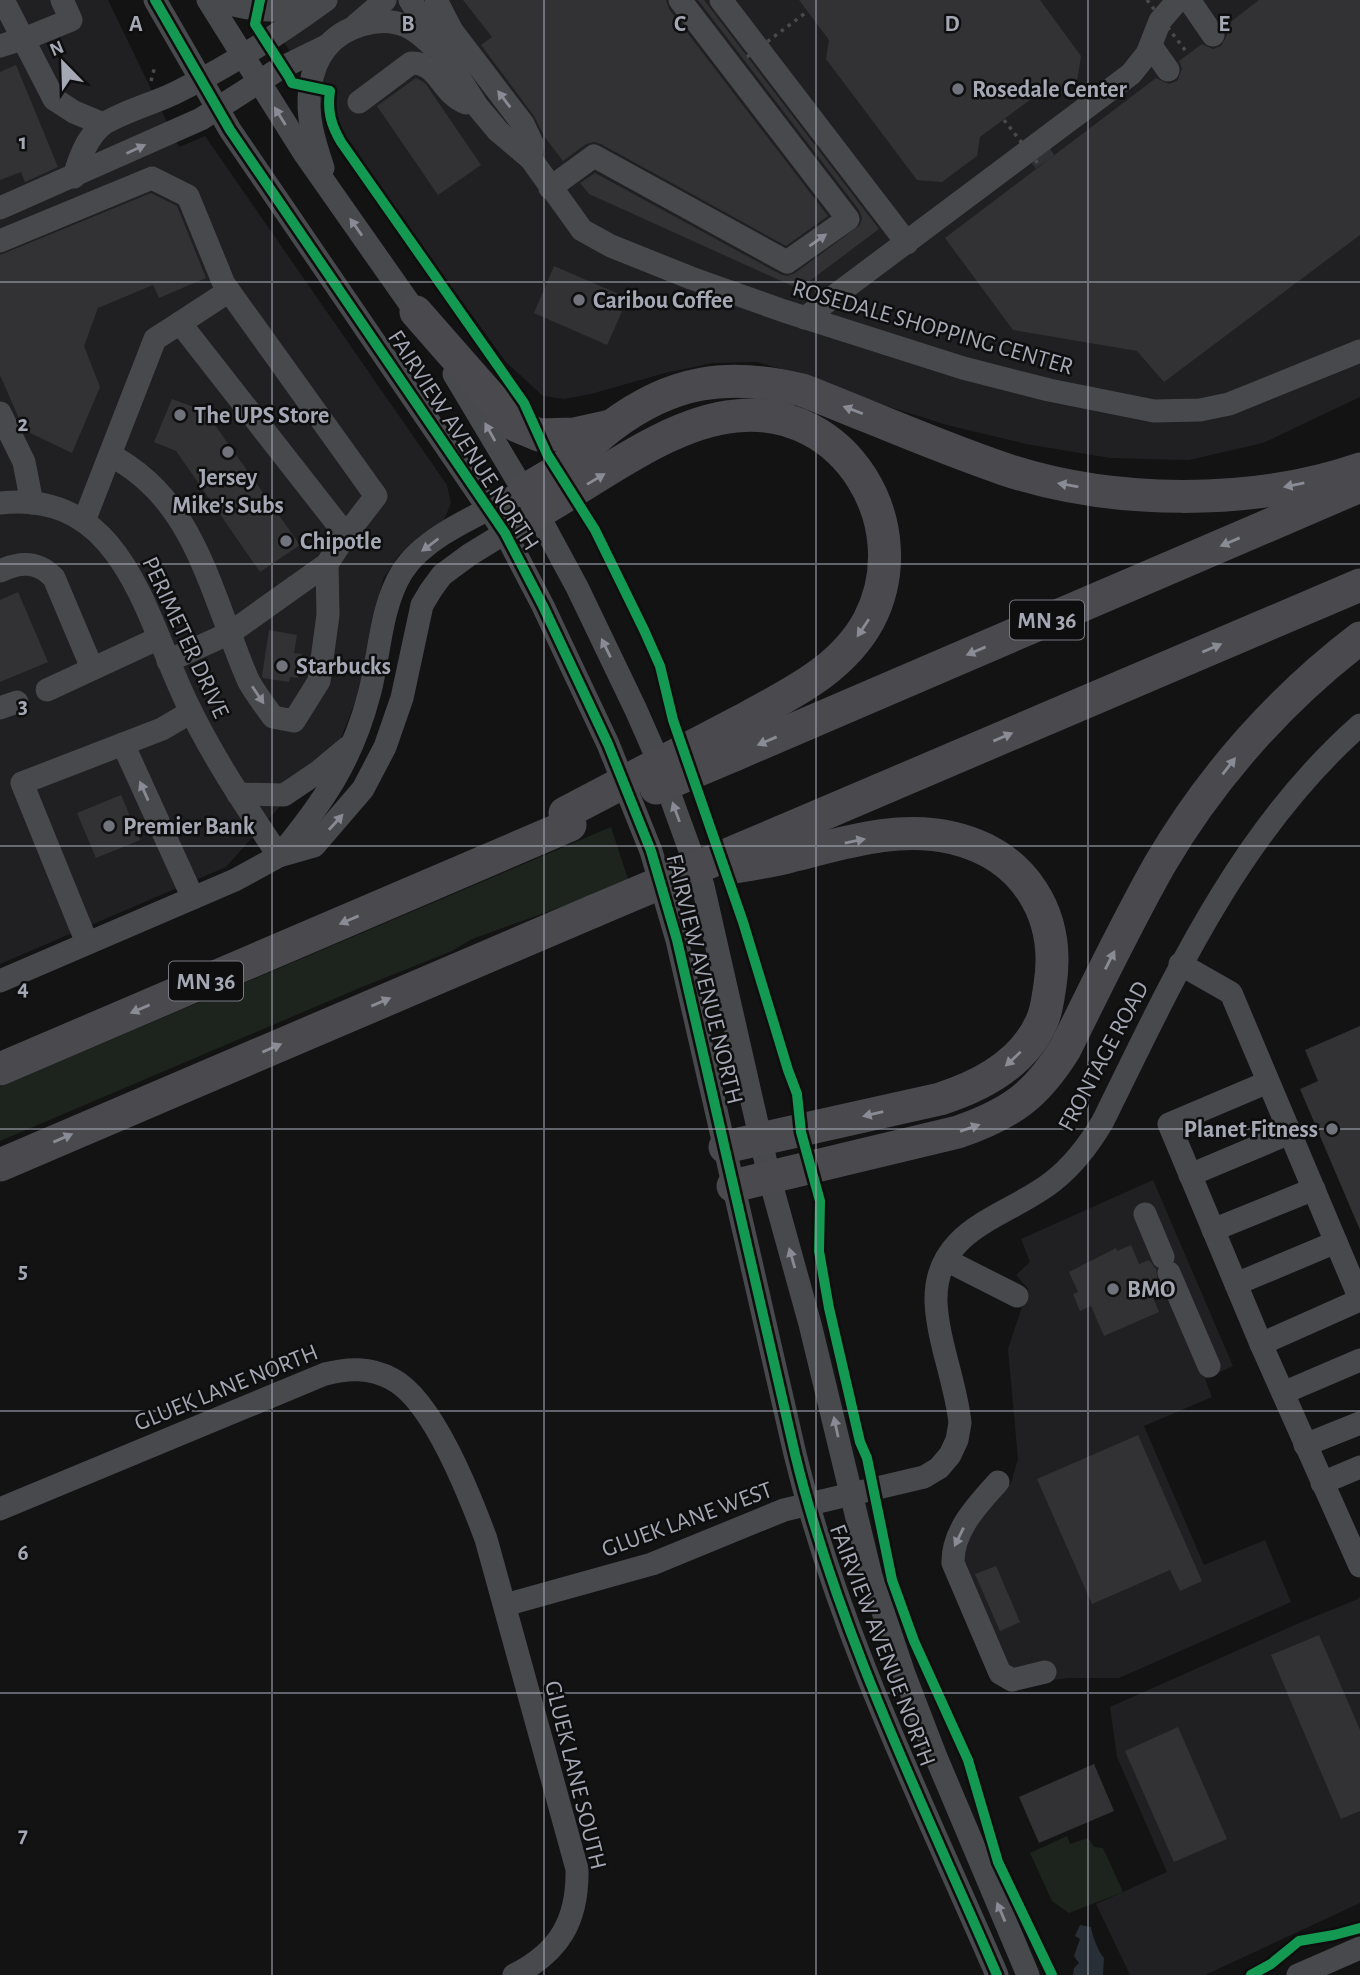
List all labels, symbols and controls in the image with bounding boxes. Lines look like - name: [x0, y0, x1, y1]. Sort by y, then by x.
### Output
- text: A: [129, 13, 143, 36]
- text: B: [401, 13, 415, 36]
- text: C: [674, 13, 686, 36]
- text: D: [944, 13, 960, 36]
- text: E: [1218, 13, 1230, 36]
- north arrow: [28, 28, 98, 98]
- text: N: [47, 37, 67, 60]
- place label: Rosedale Center: [972, 78, 1128, 102]
- marker: Rosedale Center: [950, 81, 966, 97]
- one-way arrow: [498, 90, 512, 108]
- one-way arrow: [274, 107, 287, 126]
- text: 1: [19, 131, 27, 154]
- one-way arrow: [126, 143, 146, 155]
- one-way arrow: [349, 218, 363, 236]
- one-way arrow: [809, 233, 827, 247]
- street label: ROSEDALE SHOPPING CENTER: [790, 276, 1076, 380]
- place label: Caribou Coffee: [593, 289, 733, 313]
- marker: Caribou Coffee: [571, 292, 587, 308]
- street label: FAIRVIEW AVENUE NORTH: [383, 326, 543, 555]
- place label: The UPS Store: [194, 404, 329, 428]
- one-way arrow: [843, 405, 864, 416]
- marker: The UPS Store: [172, 407, 188, 423]
- text: 2: [18, 413, 29, 436]
- one-way arrow: [484, 422, 496, 442]
- marker: Jersey Mike's Subs: [220, 444, 236, 460]
- place label: Jersey Mike's Subs: [172, 466, 284, 518]
- one-way arrow: [587, 472, 606, 485]
- one-way arrow: [1057, 479, 1079, 490]
- one-way arrow: [1283, 480, 1305, 491]
- place label: Chipotle: [300, 530, 382, 554]
- marker: Chipotle: [278, 533, 294, 549]
- one-way arrow: [422, 537, 440, 552]
- one-way arrow: [1219, 537, 1240, 548]
- street label: PERIMETER DRIVE: [137, 553, 233, 722]
- road number: MN 36: [1010, 600, 1084, 640]
- one-way arrow: [856, 618, 869, 638]
- one-way arrow: [601, 638, 612, 658]
- one-way arrow: [1202, 642, 1223, 653]
- one-way arrow: [965, 646, 986, 657]
- place label: Starbucks: [296, 655, 391, 679]
- marker: Starbucks: [274, 658, 290, 674]
- one-way arrow: [251, 686, 265, 704]
- text: 3: [18, 695, 28, 718]
- one-way arrow: [993, 731, 1013, 743]
- one-way arrow: [756, 735, 777, 746]
- one-way arrow: [1221, 757, 1235, 775]
- one-way arrow: [138, 781, 149, 802]
- one-way arrow: [670, 801, 681, 822]
- one-way arrow: [327, 814, 343, 831]
- place label: Premier Bank: [123, 815, 255, 839]
- marker: Premier Bank: [101, 818, 117, 834]
- one-way arrow: [844, 835, 866, 846]
- street label: FAIRVIEW AVENUE NORTH: [661, 852, 747, 1107]
- one-way arrow: [338, 915, 359, 926]
- one-way arrow: [1104, 949, 1116, 969]
- road number: MN 36: [169, 962, 243, 1000]
- text: 4: [17, 977, 29, 1000]
- street label: FRONTAGE ROAD: [1054, 978, 1153, 1135]
- one-way arrow: [371, 996, 392, 1007]
- one-way arrow: [129, 1004, 150, 1015]
- one-way arrow: [262, 1043, 283, 1054]
- one-way arrow: [1005, 1051, 1022, 1067]
- one-way arrow: [862, 1109, 884, 1120]
- place label: Planet Fitness: [1183, 1118, 1318, 1142]
- marker: Planet Fitness: [1324, 1121, 1340, 1137]
- one-way arrow: [959, 1122, 980, 1133]
- one-way arrow: [53, 1132, 73, 1144]
- one-way arrow: [786, 1247, 797, 1269]
- text: 5: [18, 1260, 28, 1283]
- place label: BMO: [1127, 1278, 1175, 1302]
- marker: BMO: [1105, 1281, 1121, 1297]
- street label: GLUEK LANE NORTH: [131, 1340, 322, 1436]
- one-way arrow: [830, 1416, 841, 1438]
- street label: GLUEK LANE WEST: [599, 1478, 776, 1562]
- street label: FAIRVIEW AVENUE NORTH: [825, 1521, 939, 1770]
- one-way arrow: [953, 1527, 965, 1547]
- text: 6: [17, 1542, 29, 1565]
- street label: GLUEK LANE SOUTH: [540, 1678, 610, 1872]
- text: 7: [18, 1824, 28, 1847]
- one-way arrow: [995, 1902, 1007, 1922]

